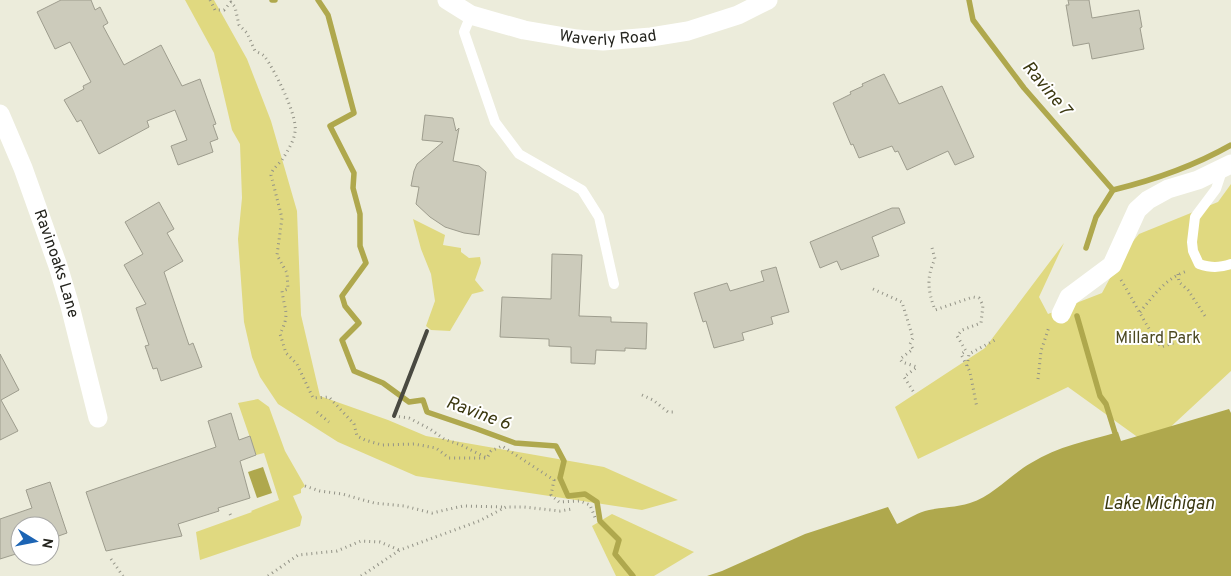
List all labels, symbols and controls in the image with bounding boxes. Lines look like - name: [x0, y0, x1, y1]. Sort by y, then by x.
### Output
- street label: Waverly Road: [557, 26, 658, 51]
- water label: Ravine 7: [1016, 57, 1077, 123]
- street label: Ravinoaks Lane: [29, 207, 83, 320]
- park label: Millard Park: [1115, 329, 1201, 349]
- water label: Ravine 6: [443, 392, 513, 436]
- water label: Lake Michigan: [1104, 493, 1215, 516]
- north arrow: [10, 516, 60, 566]
- text: N: [37, 537, 56, 549]

